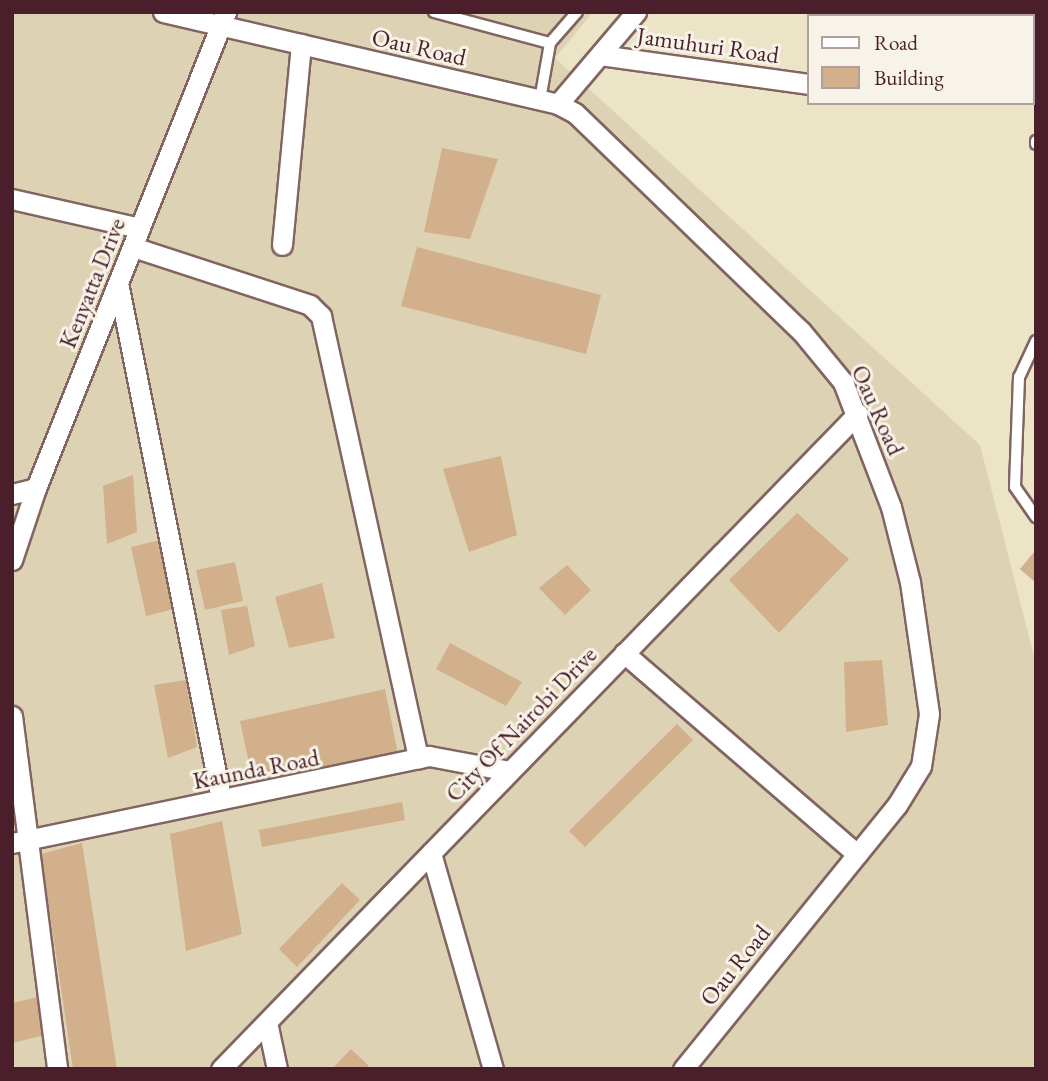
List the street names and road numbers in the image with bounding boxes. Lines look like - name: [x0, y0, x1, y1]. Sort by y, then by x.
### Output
- street label: Jamuhuri Road: [635, 21, 781, 69]
- street label: Oau Road: [369, 22, 469, 72]
- street label: Kenyatta Drive: [53, 214, 131, 352]
- street label: Oau Road: [845, 360, 911, 460]
- street label: City Of Nairobi Drive: [439, 640, 603, 808]
- street label: Kaunda Road: [190, 743, 322, 795]
- street label: Oau Road: [694, 919, 776, 1011]

